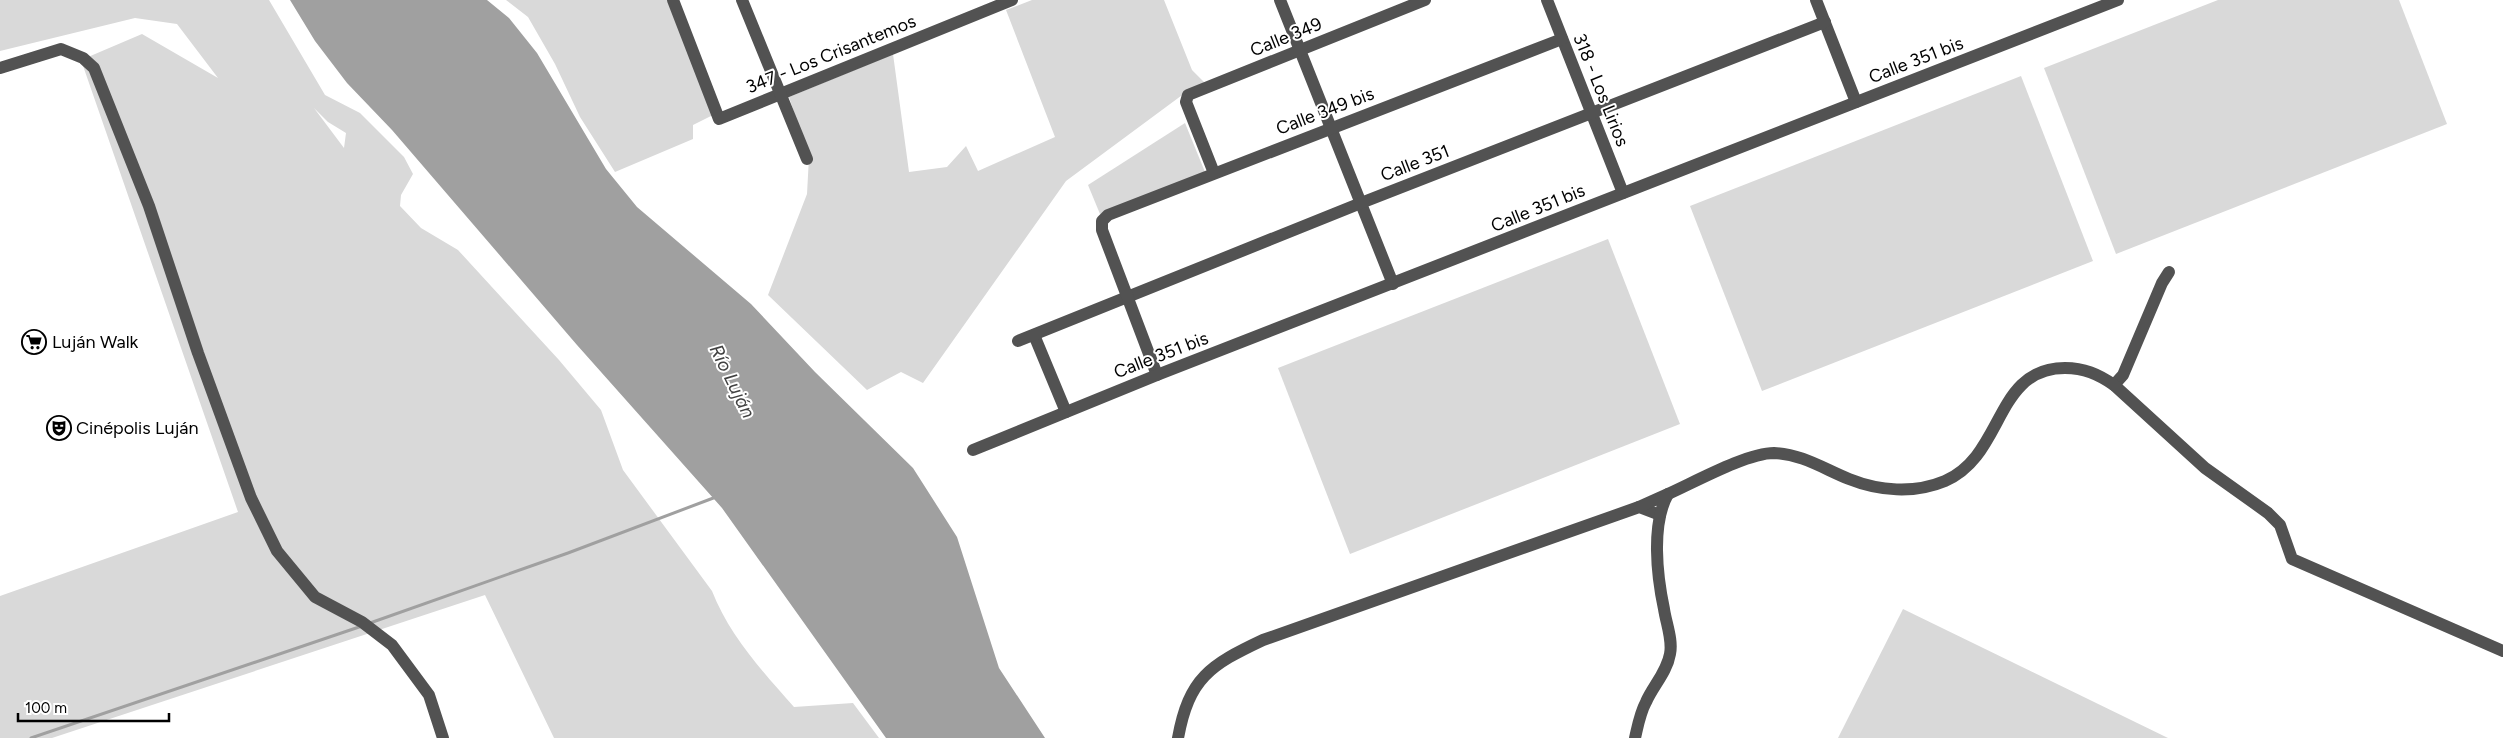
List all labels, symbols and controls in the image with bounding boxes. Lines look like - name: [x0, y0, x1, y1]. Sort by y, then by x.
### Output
- street label: 347 - Los Crisantemos: [743, 10, 919, 98]
- street label: Calle 349: [1247, 13, 1325, 61]
- street label: 318 - Los Lirios: [1568, 30, 1634, 150]
- street label: Calle 351 bis: [1866, 32, 1966, 88]
- street label: Calle 349 bis: [1273, 82, 1377, 140]
- street label: Calle 351: [1377, 140, 1453, 186]
- street label: Calle 351 bis: [1488, 179, 1588, 237]
- street label: Calle 351 bis: [1111, 327, 1211, 383]
- supermarket icon: Luján Walk: [21, 329, 47, 355]
- place label: Luján Walk: [52, 331, 139, 353]
- water label: Río Luján: [705, 341, 760, 422]
- theatre icon: Cinépolis Luján: [46, 415, 72, 441]
- place label: Cinépolis Luján: [76, 417, 199, 439]
- scale bar: [18, 690, 169, 722]
- text: 100 m: [25, 699, 67, 717]

